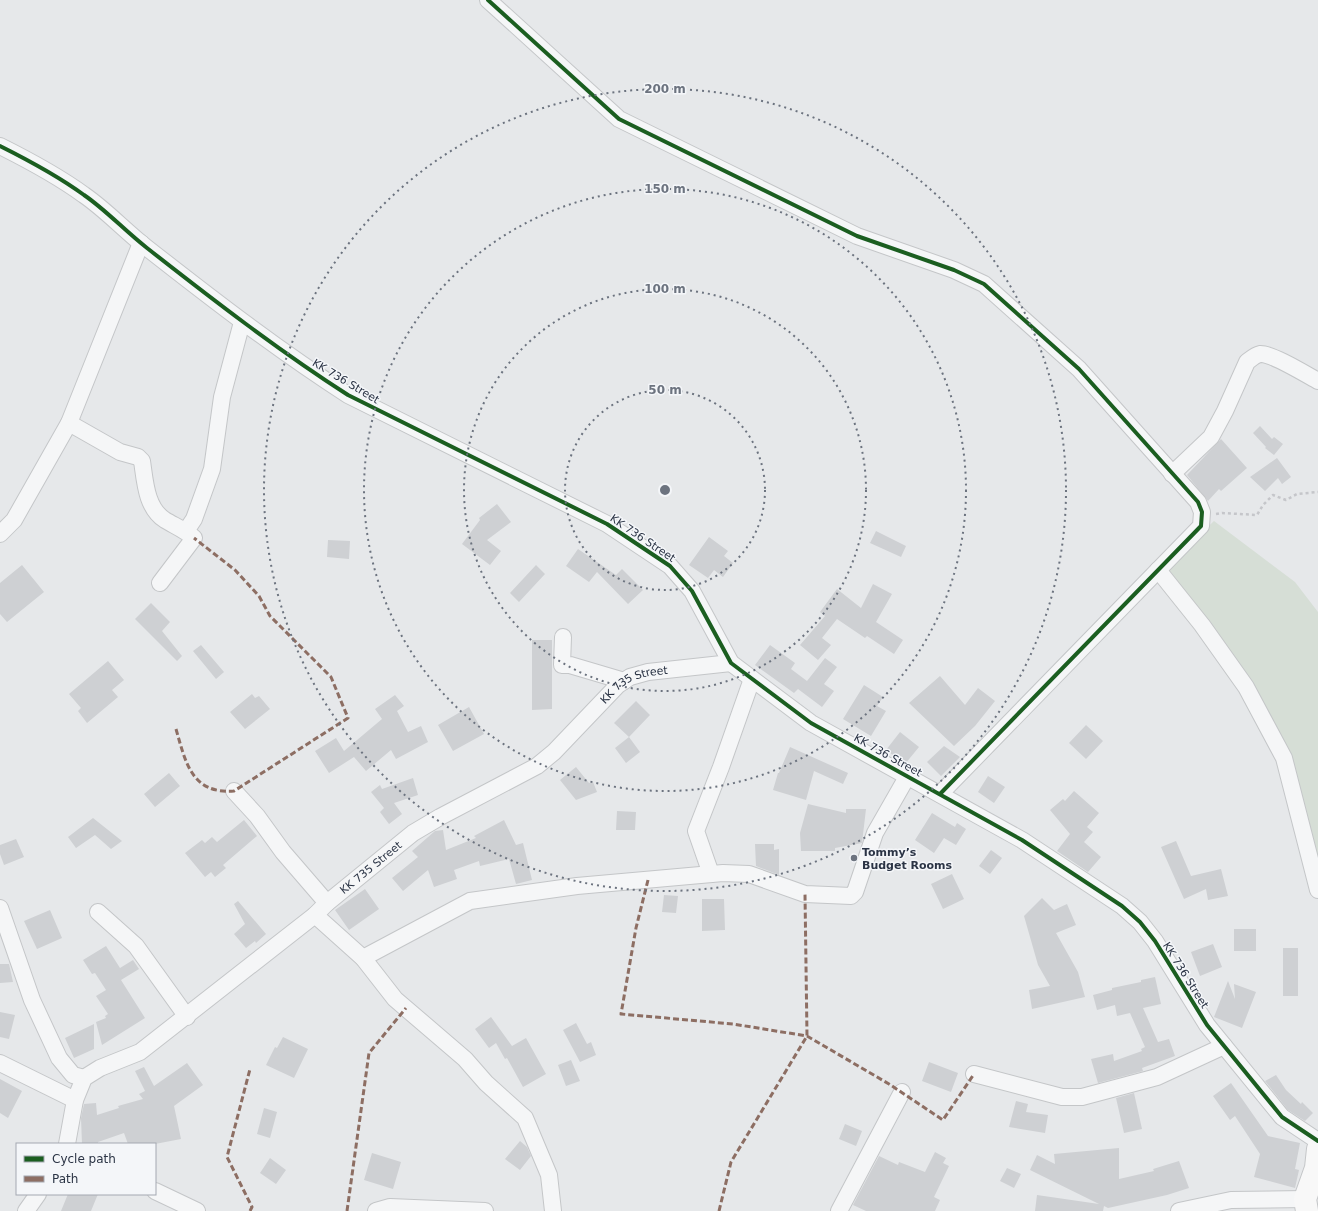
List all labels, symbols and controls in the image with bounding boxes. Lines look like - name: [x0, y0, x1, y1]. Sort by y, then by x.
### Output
- text: 200 m: [644, 82, 686, 96]
- text: 150 m: [644, 182, 686, 196]
- text: 100 m: [644, 282, 686, 296]
- street label: KK 736 Street: [310, 356, 382, 407]
- text: 50 m: [648, 383, 682, 397]
- centre of rings: [658, 483, 672, 497]
- street label: KK 736 Street: [608, 512, 678, 565]
- street label: KK 735 Street: [598, 664, 669, 707]
- street label: KK 736 Street: [851, 731, 925, 780]
- street label: KK 735 Street: [337, 838, 405, 897]
- place label: Tommy’s Budget Rooms: [862, 846, 953, 872]
- marker: Tommy’s Budget Rooms: [849, 853, 859, 863]
- street label: KK 736 Street: [1160, 940, 1212, 1011]
- legend: [16, 1143, 156, 1195]
- text: Cycle path: [52, 1152, 116, 1166]
- text: Path: [52, 1172, 78, 1186]

